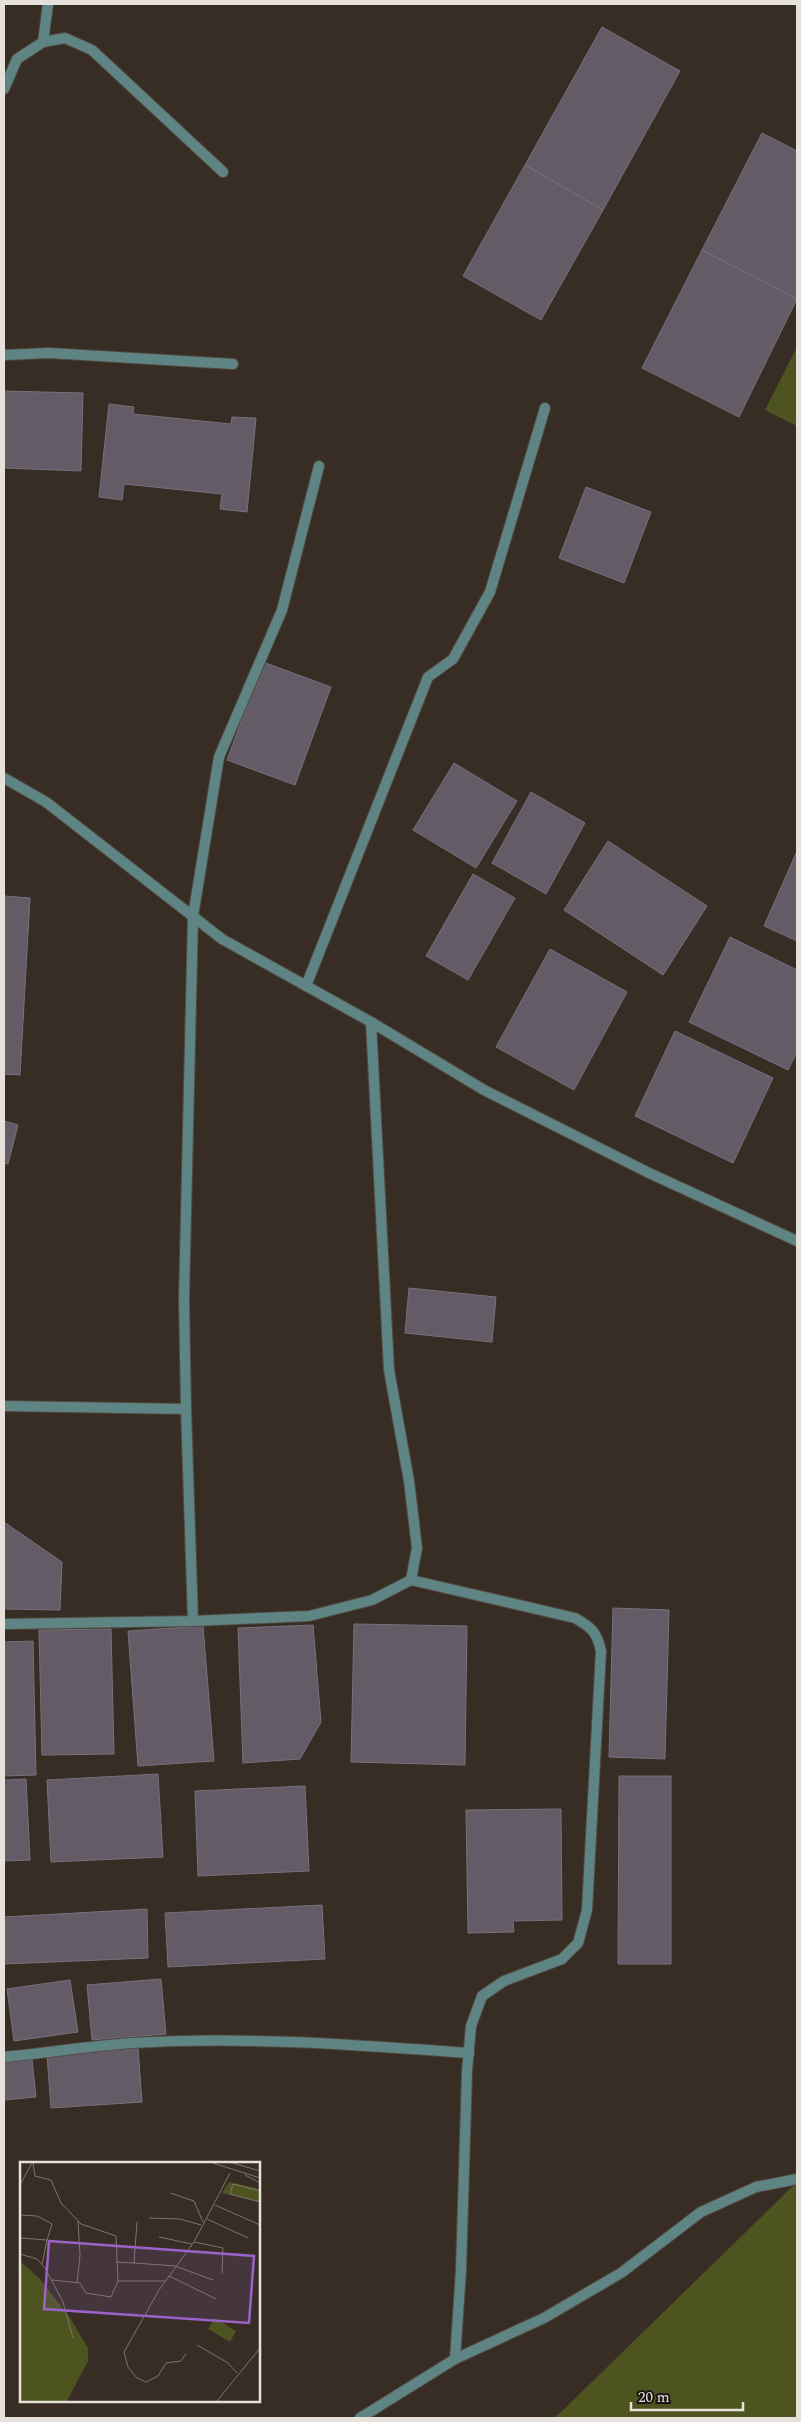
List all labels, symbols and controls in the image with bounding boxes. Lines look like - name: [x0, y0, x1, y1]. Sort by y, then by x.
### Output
- inset map: [20, 2162, 260, 2402]
- scale bar: [631, 2380, 744, 2412]
- text: 20 m: [638, 2386, 670, 2409]

